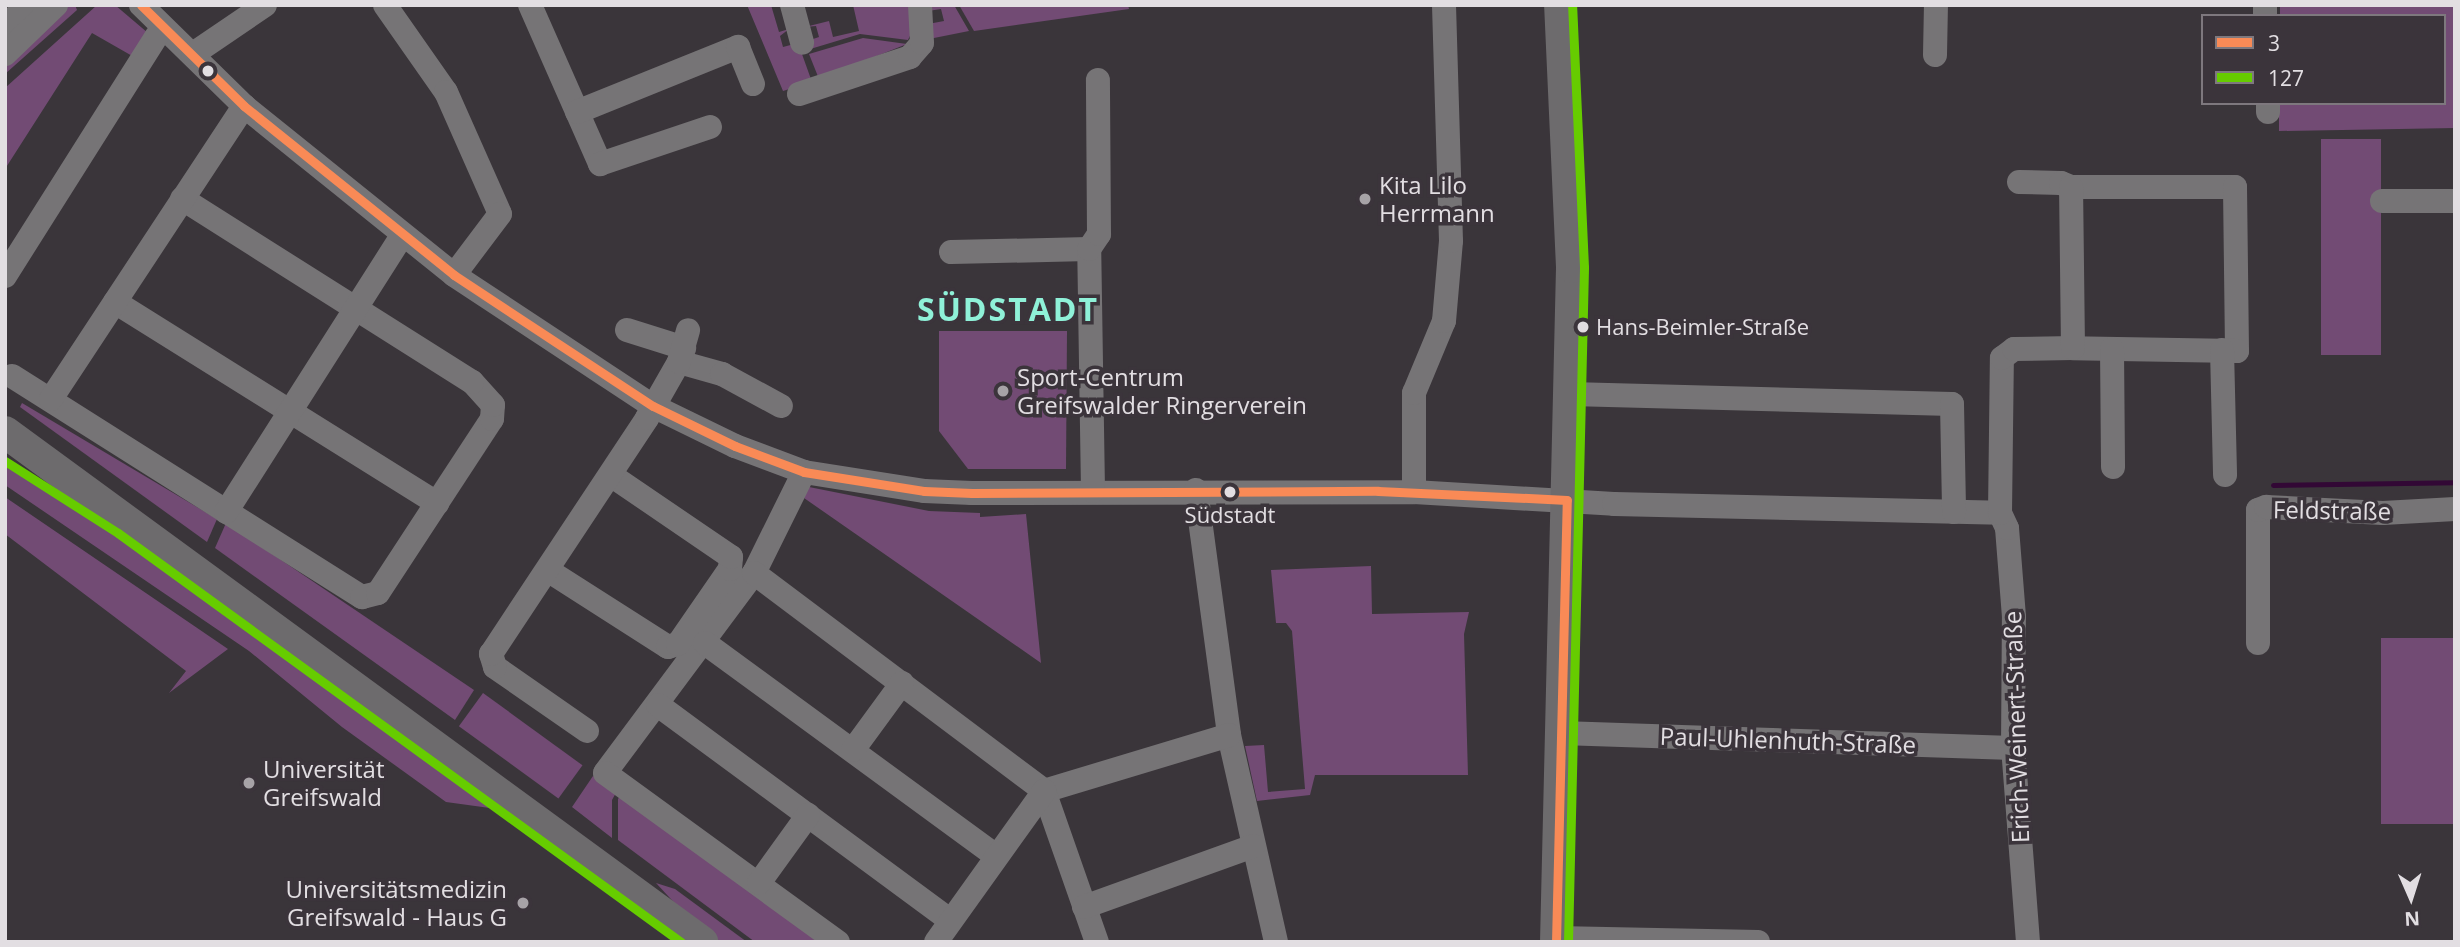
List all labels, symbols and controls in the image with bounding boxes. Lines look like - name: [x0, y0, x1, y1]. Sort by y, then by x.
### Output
- legend: [2201, 14, 2446, 105]
- text: 3: [2268, 29, 2280, 57]
- unlabelled marker: [201, 64, 215, 78]
- text: 127: [2268, 64, 2304, 92]
- place label: Kita Lilo Herrmann: [1379, 171, 1495, 227]
- marker: Kita Lilo Herrmann: [1357, 191, 1373, 207]
- district label: SÜDSTADT: [918, 290, 1098, 328]
- place label: Hans-Beimler-Straße: [1596, 314, 1809, 340]
- marker: Hans-Beimler-Straße: [1576, 320, 1590, 334]
- place label: Sport-Centrum Greifswalder Ringerverein: [1017, 363, 1307, 419]
- marker: Sport-Centrum Greifswalder Ringerverein: [995, 383, 1011, 399]
- marker: Südstadt: [1223, 485, 1237, 499]
- street label: Feldstraße: [2273, 495, 2391, 525]
- place label: Südstadt: [1185, 502, 1275, 528]
- street label: Erich-Weinert-Straße: [1998, 610, 2034, 844]
- street label: Paul-Uhlenhuth-Straße: [1659, 721, 1917, 759]
- place label: Universität Greifswald: [263, 755, 384, 811]
- marker: Universität Greifswald: [241, 775, 257, 791]
- north arrow: [2376, 863, 2446, 933]
- place label: Universitätsmedizin Greifswald - Haus G: [286, 875, 507, 931]
- marker: Universitätsmedizin Greifswald - Haus G: [513, 893, 533, 913]
- text: N: [2404, 906, 2421, 932]

